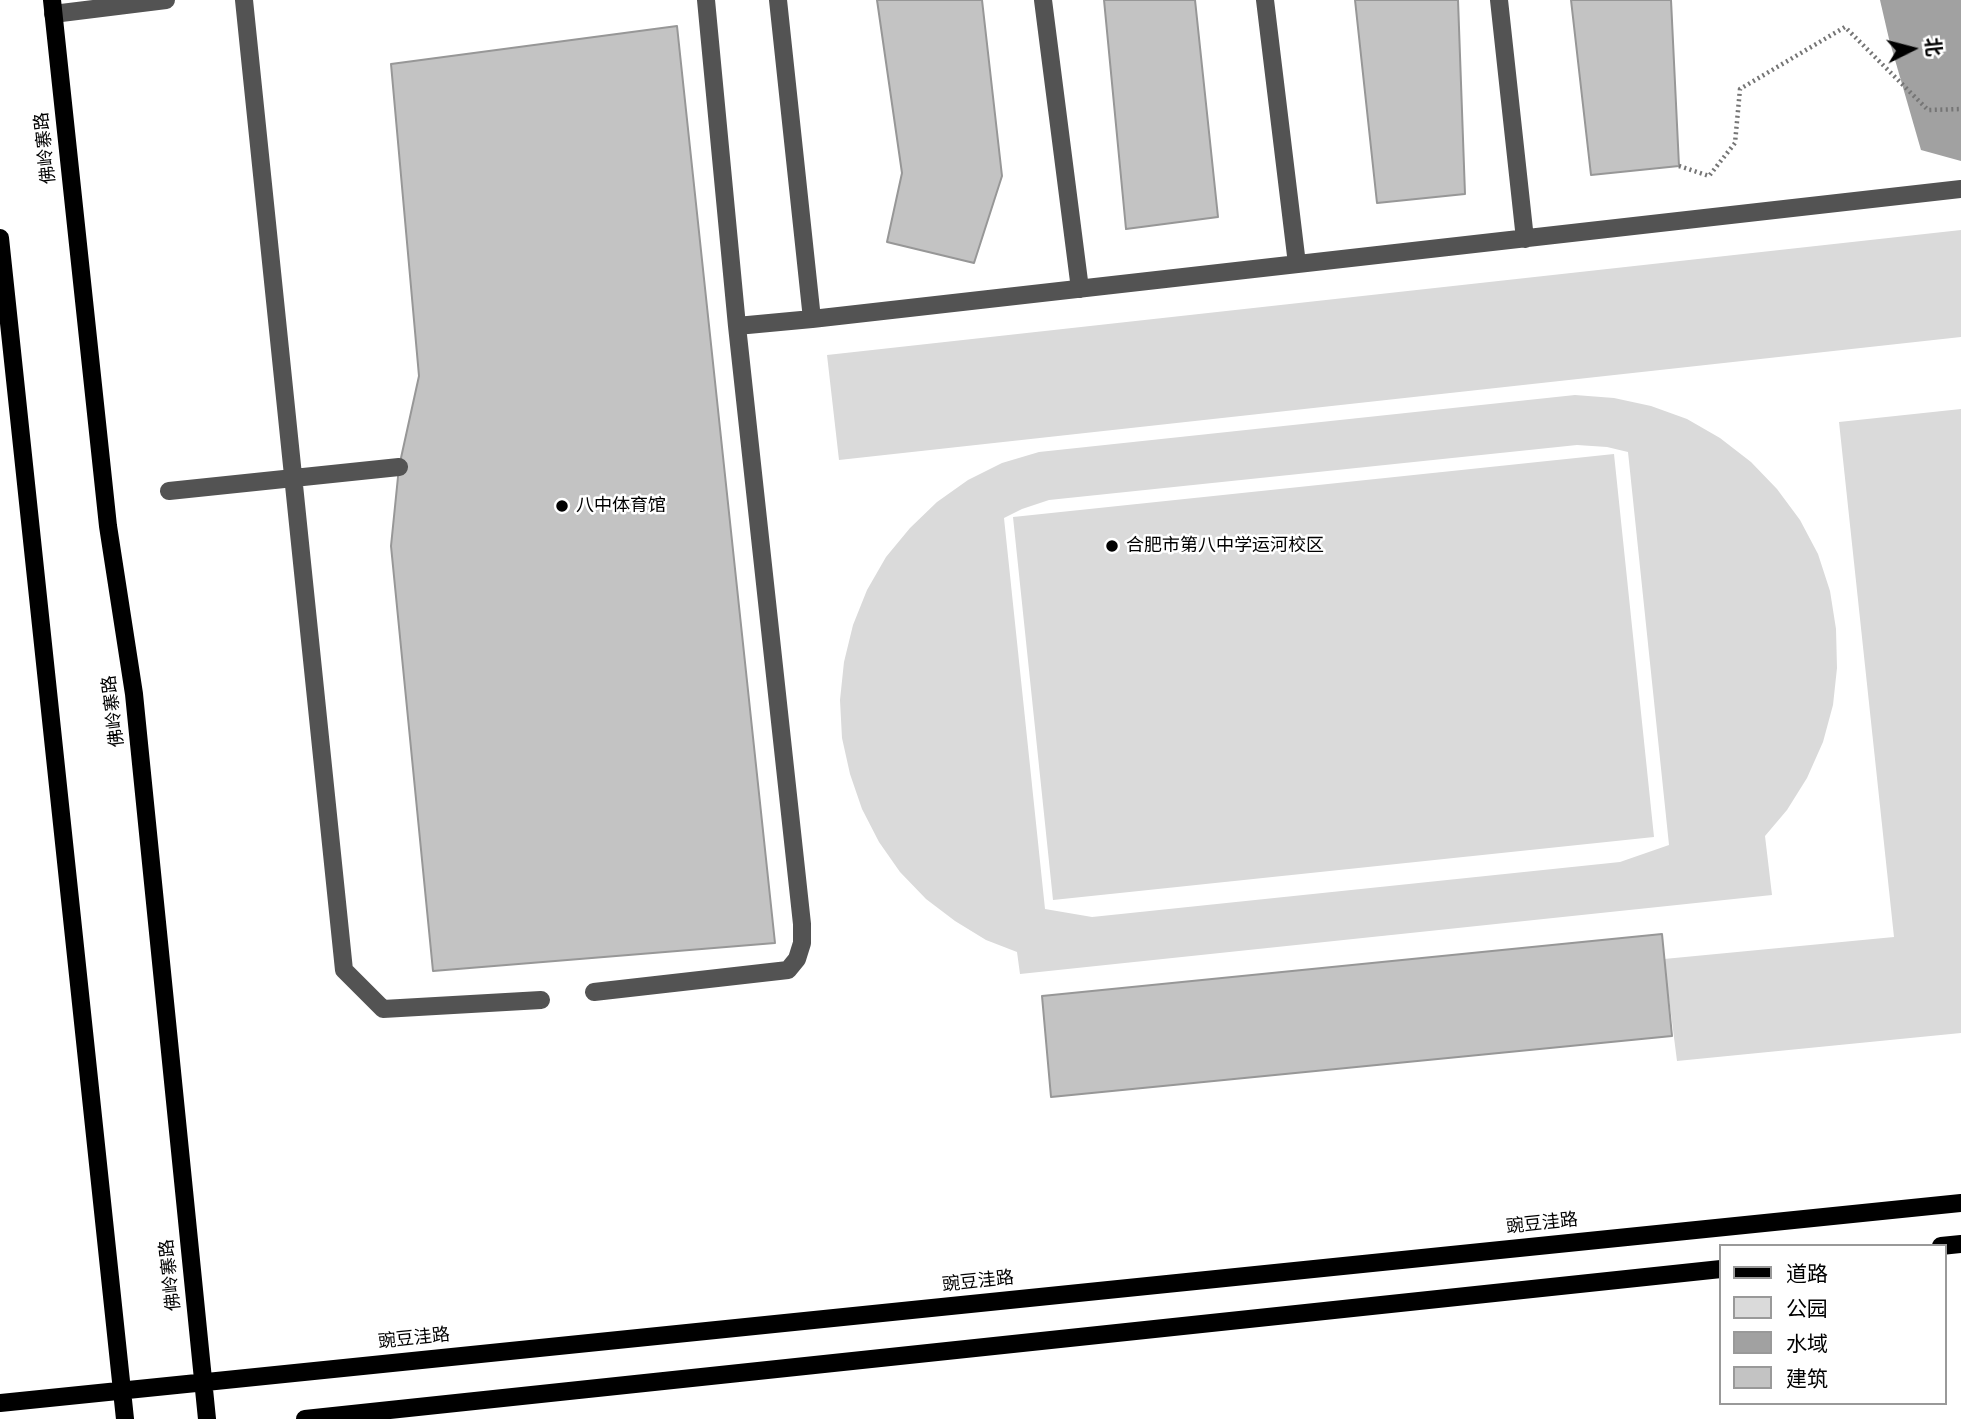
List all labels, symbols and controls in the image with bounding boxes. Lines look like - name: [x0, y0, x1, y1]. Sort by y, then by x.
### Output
- north arrow: [1877, 14, 1947, 84]
- text: 北: [1920, 36, 1947, 58]
- street label: 佛岭寨路: [31, 111, 61, 185]
- place label: 八中体育馆: [576, 495, 666, 517]
- marker: 八中体育馆: [554, 498, 570, 514]
- place label: 合肥市第八中学运河校区: [1126, 535, 1324, 557]
- marker: 合肥市第八中学运河校区: [1104, 538, 1120, 554]
- street label: 佛岭寨路: [99, 674, 129, 748]
- street label: 豌豆洼路: [1505, 1209, 1579, 1239]
- street label: 佛岭寨路: [156, 1238, 186, 1312]
- legend: [1720, 1244, 1947, 1405]
- text: 道路: [1786, 1260, 1828, 1288]
- street label: 豌豆洼路: [941, 1267, 1015, 1297]
- text: 公园: [1786, 1295, 1828, 1323]
- street label: 豌豆洼路: [377, 1324, 451, 1354]
- text: 水域: [1786, 1330, 1828, 1358]
- text: 建筑: [1786, 1365, 1828, 1393]

